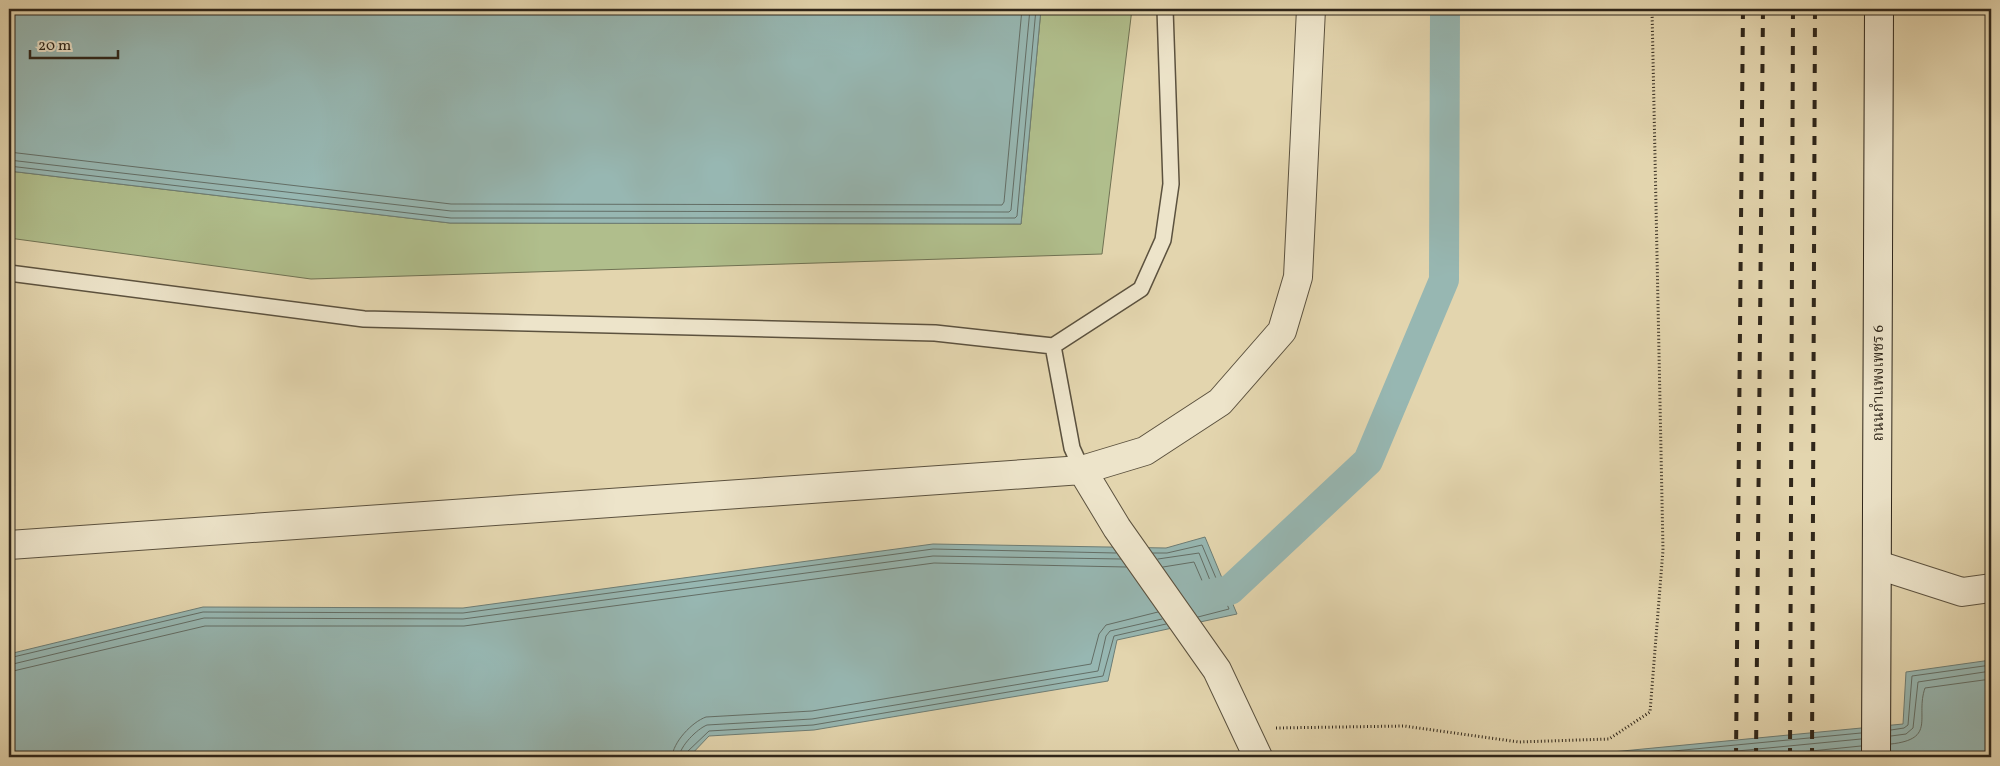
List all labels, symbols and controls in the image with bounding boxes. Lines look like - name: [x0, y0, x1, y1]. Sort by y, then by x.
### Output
- scale bar: [30, 28, 118, 60]
- text: 20 m: [38, 36, 71, 57]
- street label: ถนนกำแพงเพชร 6: [1869, 325, 1890, 441]

